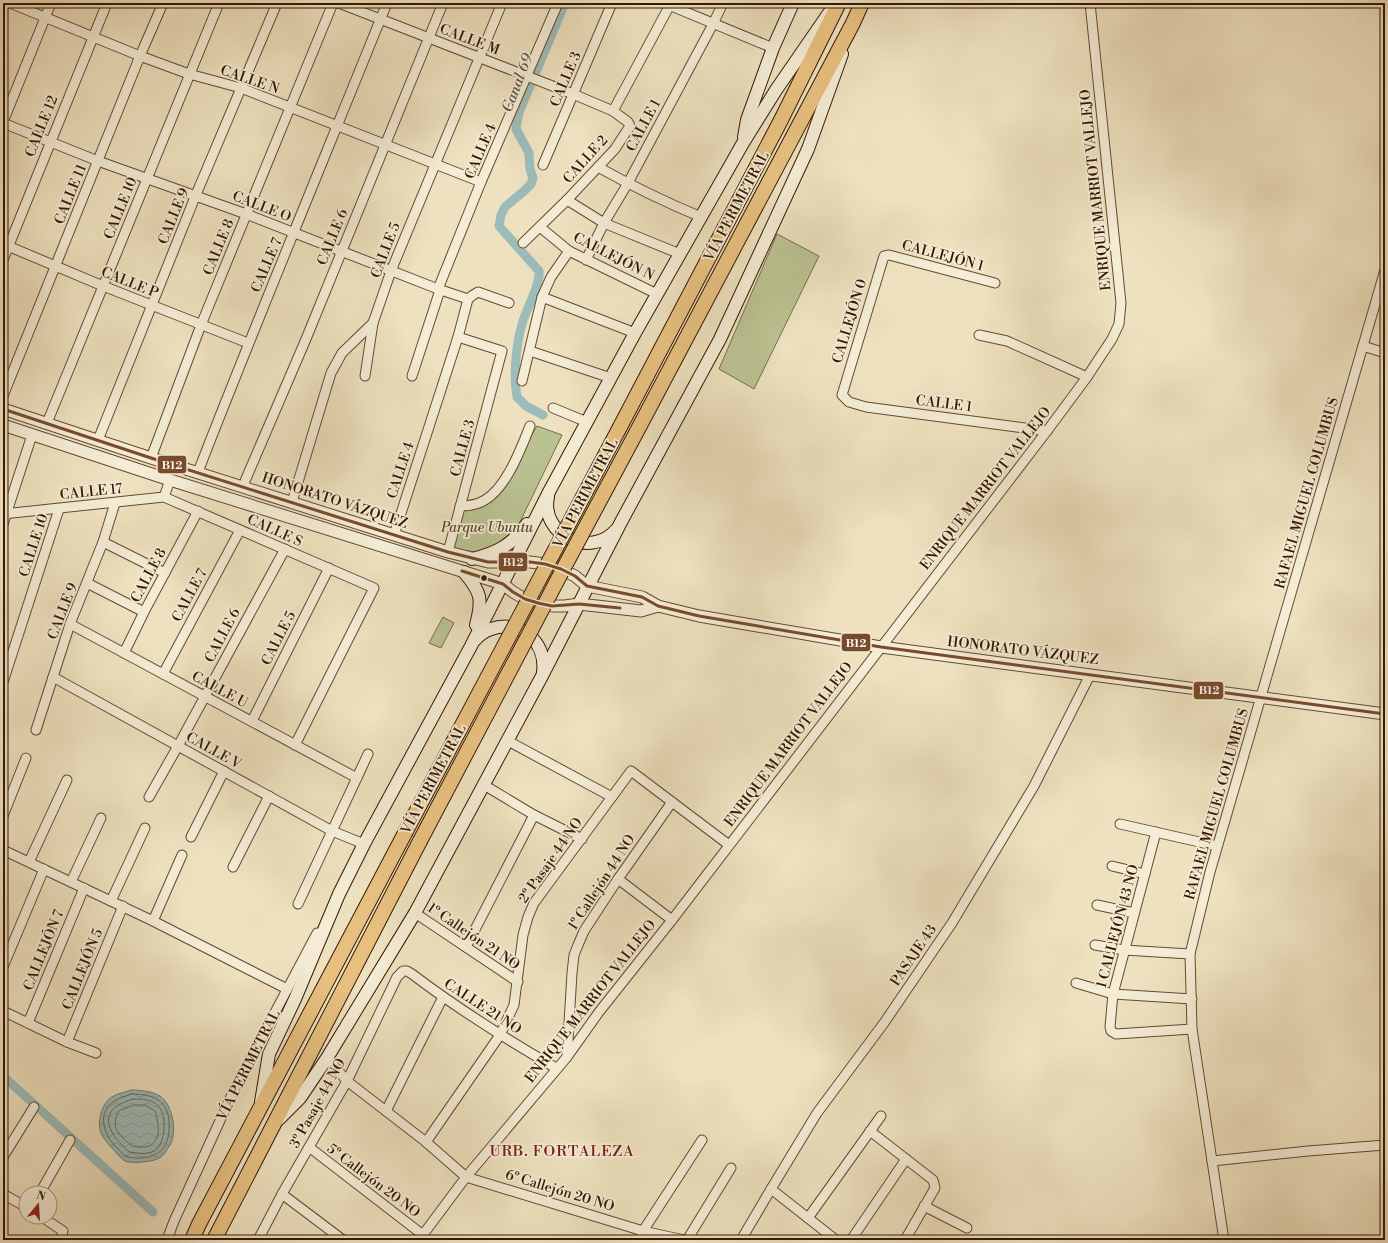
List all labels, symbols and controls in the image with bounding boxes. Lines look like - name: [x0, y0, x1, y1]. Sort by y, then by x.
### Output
- street label: CALLE M: [437, 20, 503, 60]
- street label: CALLE 3: [546, 49, 586, 110]
- water label: Canal 69: [498, 50, 538, 115]
- street label: CALLE N: [218, 61, 282, 99]
- street label: ENRIQUE MARRIOT VALLEJO: [1076, 88, 1116, 292]
- street label: CALLE 12: [21, 93, 62, 160]
- street label: CALLE 1: [623, 96, 665, 155]
- street label: CALLE 4: [461, 121, 501, 182]
- street label: CALLE 2: [559, 132, 612, 188]
- street label: VÍA PERIMETRAL: [698, 147, 773, 265]
- street label: CALLE 11: [51, 162, 91, 227]
- street label: CALLE 10: [100, 175, 142, 242]
- street label: CALLE 9: [154, 186, 193, 247]
- street label: CALLE O: [230, 187, 294, 226]
- street label: CALLE 6: [313, 206, 353, 268]
- street label: CALLE 8: [199, 217, 238, 278]
- street label: CALLE 5: [367, 220, 405, 281]
- street label: CALLEJÓN N: [570, 227, 659, 285]
- street label: CALLEJÓN 1: [900, 234, 986, 276]
- street label: CALLE 7: [247, 235, 286, 295]
- street label: CALLE P: [98, 263, 161, 303]
- street label: CALLEJÓN 0: [827, 276, 871, 366]
- street label: CALLE 1: [915, 392, 973, 416]
- street label: RAFAEL MIGUEL COLUMBUS: [1271, 395, 1343, 591]
- street label: ENRIQUE MARRIOT VALLEJO: [916, 403, 1055, 574]
- street label: CALLE 3: [447, 417, 479, 479]
- street label: VÍA PERIMETRAL: [547, 434, 622, 552]
- street label: CALLE 4: [383, 439, 419, 501]
- line badge: B12: [157, 455, 187, 474]
- text: B12: [162, 459, 182, 473]
- street label: HONORATO VÁZQUEZ: [260, 467, 410, 533]
- street label: CALLE 17: [59, 480, 123, 504]
- street label: CALLE 10: [15, 511, 53, 579]
- street label: CALLE S: [244, 511, 305, 551]
- park label: Parque Ubuntu: [440, 519, 533, 537]
- street label: CALLE 8: [127, 545, 171, 606]
- line badge: B12: [498, 552, 528, 572]
- text: B12: [503, 556, 523, 570]
- street label: CALLE 7: [168, 566, 211, 625]
- unlabelled marker: [479, 573, 489, 583]
- street label: CALLE 9: [44, 580, 82, 642]
- street label: CALLE 6: [201, 605, 245, 666]
- street label: CALLE 5: [258, 608, 300, 669]
- street label: HONORATO VÁZQUEZ: [946, 631, 1100, 669]
- line badge: B12: [841, 633, 871, 652]
- text: B12: [846, 637, 866, 651]
- street label: ENRIQUE MARRIOT VALLEJO: [721, 658, 857, 831]
- street label: CALLE U: [188, 668, 251, 712]
- line badge: B12: [1193, 681, 1224, 700]
- text: B12: [1199, 684, 1219, 698]
- street label: RAFAEL MIGUEL COLUMBUS: [1181, 706, 1253, 902]
- street label: VÍA PERIMETRAL: [395, 720, 470, 838]
- street label: CALLE V: [183, 728, 245, 774]
- street label: 2º Pasaje 44 NO: [515, 814, 587, 907]
- street label: 1º Callejón 44 NO: [564, 831, 639, 934]
- street label: 1 CALLEJÓN 43 NO: [1091, 862, 1143, 990]
- street label: 1º Callejón 21 NO: [424, 899, 523, 974]
- street label: CALLEJÓN 7: [18, 907, 68, 993]
- street label: ENRIQUE MARRIOT VALLEJO: [521, 916, 660, 1087]
- street label: PASAJE 43: [887, 921, 941, 990]
- street label: CALLEJÓN 5: [57, 925, 107, 1013]
- street label: CALLE 21 NO: [440, 975, 525, 1039]
- street label: VÍA PERIMETRAL: [211, 1006, 285, 1125]
- street label: 3º Pasaje 44 NO: [286, 1055, 350, 1152]
- street label: 5º Callejón 20 NO: [323, 1140, 424, 1222]
- district label: URB. FORTALEZA: [489, 1142, 635, 1161]
- street label: 6º Callejón 20 NO: [503, 1166, 616, 1216]
- north arrow: [18, 1185, 58, 1225]
- text: N: [34, 1188, 47, 1205]

